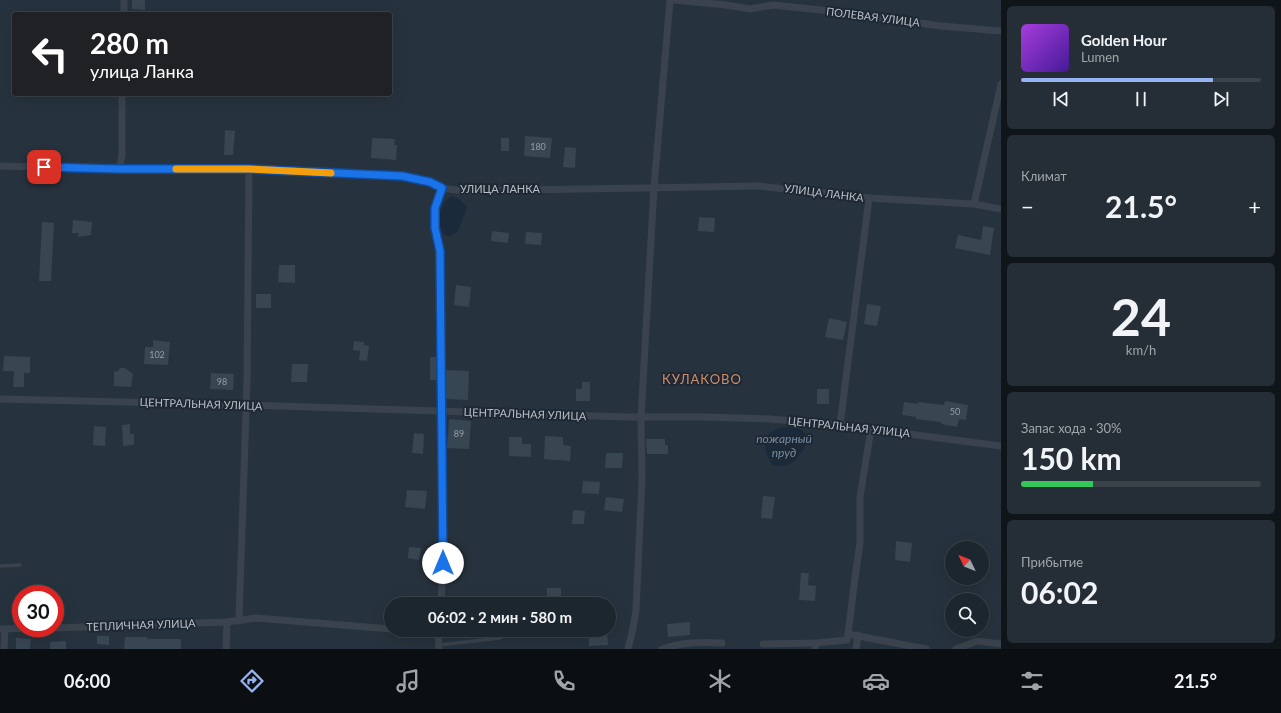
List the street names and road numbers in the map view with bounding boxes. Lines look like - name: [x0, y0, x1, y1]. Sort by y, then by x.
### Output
- street label: ПОЛЕВАЯ УЛИЦА: [826, 4, 921, 29]
- street label: УЛИЦА ЛАНКА: [784, 181, 865, 204]
- street label: УЛИЦА ЛАНКА: [460, 182, 541, 195]
- street label: ЦЕНТРАЛЬНАЯ УЛИЦА: [139, 395, 263, 412]
- street label: ЦЕНТРАЛЬНАЯ УЛИЦА: [463, 405, 587, 422]
- street label: ЦЕНТРАЛЬНАЯ УЛИЦА: [787, 414, 911, 439]
- street label: ТЕПЛИЧНАЯ УЛИЦА: [86, 616, 196, 633]

